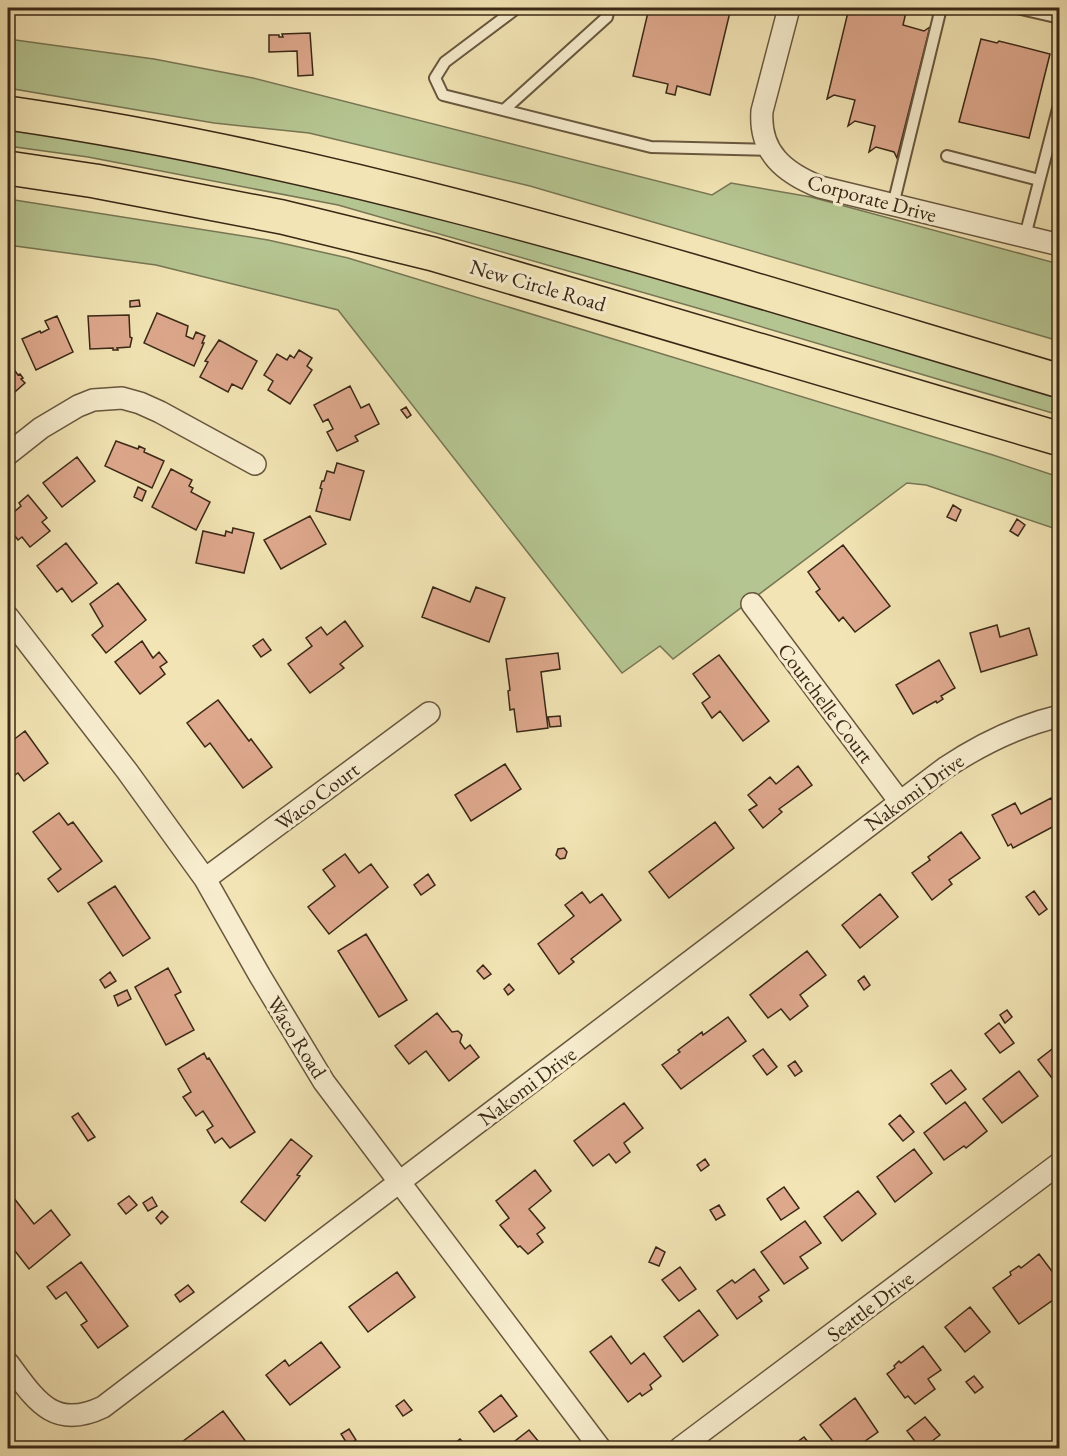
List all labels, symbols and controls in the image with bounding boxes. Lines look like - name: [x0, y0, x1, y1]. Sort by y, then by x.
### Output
- street label: Corporate Drive: [804, 168, 940, 228]
- street label: New Circle Road: [467, 253, 610, 317]
- street label: Courchelle Court: [772, 638, 880, 769]
- street label: Nakomi Drive: [859, 747, 969, 837]
- street label: Waco Court: [270, 755, 365, 836]
- street label: Waco Road: [261, 991, 333, 1084]
- street label: Nakomi Drive: [473, 1040, 581, 1132]
- street label: Seattle Drive: [821, 1265, 919, 1347]

